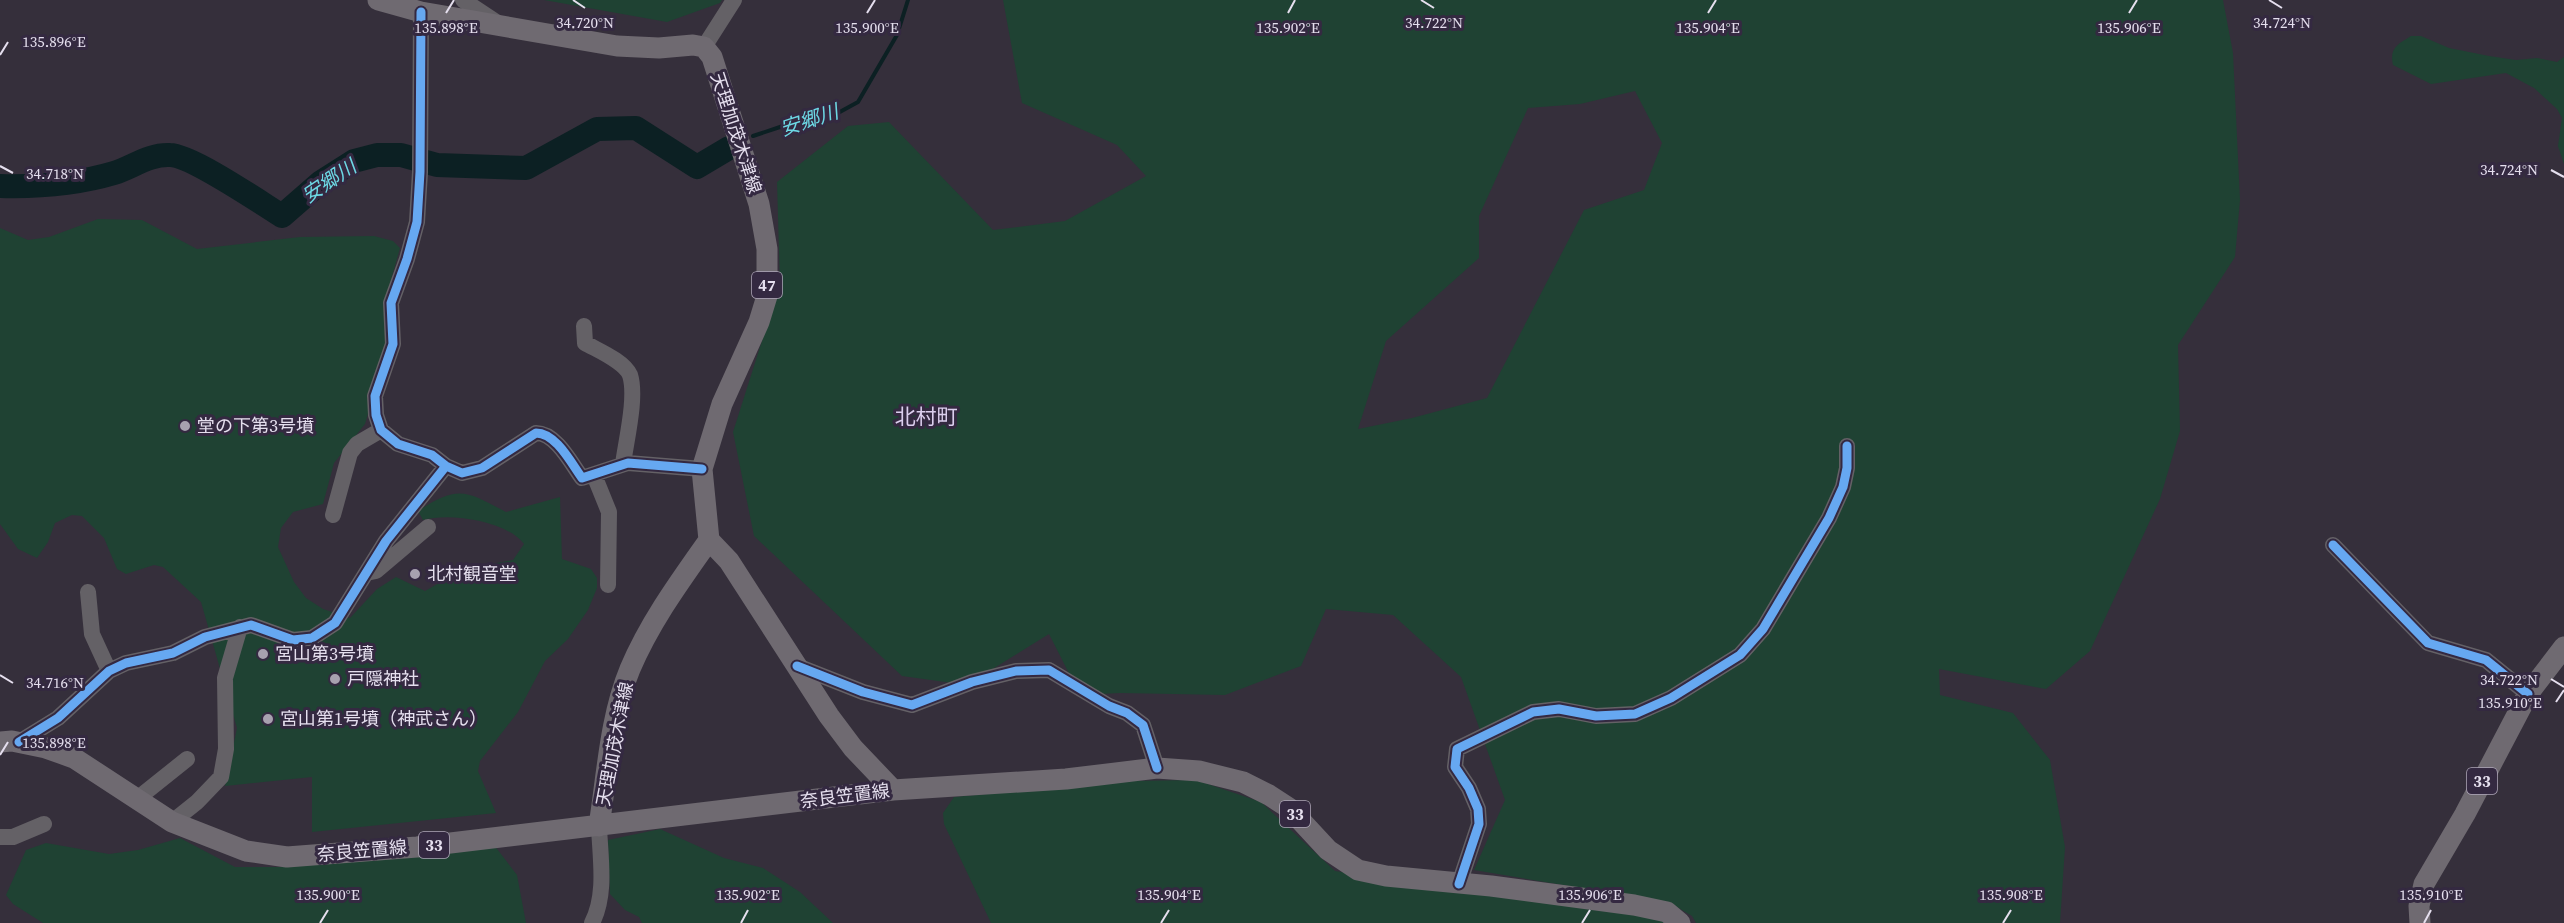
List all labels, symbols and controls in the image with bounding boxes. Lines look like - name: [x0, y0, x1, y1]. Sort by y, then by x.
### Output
- text: 34.720°N: [556, 12, 614, 33]
- text: 34.722°N: [1405, 12, 1463, 33]
- text: 34.724°N: [2253, 12, 2311, 33]
- text: 135.898°E: [414, 17, 478, 38]
- text: 135.900°E: [835, 17, 899, 38]
- text: 135.902°E: [1256, 17, 1320, 38]
- text: 135.904°E: [1676, 17, 1740, 38]
- text: 135.906°E: [2097, 17, 2161, 38]
- text: 135.896°E: [22, 31, 86, 52]
- street label: 天理加茂木津線: [705, 69, 768, 197]
- water label: 安郷川: [776, 97, 844, 143]
- water label: 安郷川: [296, 151, 363, 209]
- text: 34.724°N: [2480, 159, 2538, 180]
- text: 34.718°N: [26, 163, 84, 184]
- road number: 47: [752, 272, 782, 298]
- district label: 北村町: [895, 402, 958, 431]
- place label: 堂の下第3号墳: [197, 413, 314, 438]
- marker: 堂の下第3号墳: [178, 419, 192, 433]
- place label: 北村観音堂: [427, 561, 517, 586]
- marker: 北村観音堂: [408, 567, 422, 581]
- place label: 宮山第3号墳: [275, 641, 374, 666]
- marker: 宮山第3号墳: [256, 647, 270, 661]
- place label: 戸隠神社: [347, 666, 419, 691]
- text: 34.722°N: [2480, 669, 2538, 690]
- text: 34.716°N: [26, 672, 84, 693]
- marker: 戸隠神社: [328, 672, 342, 686]
- street label: 天理加茂木津線: [590, 680, 639, 808]
- text: 135.910°E: [2478, 692, 2542, 713]
- place label: 宮山第1号墳（神武さん）: [280, 706, 487, 731]
- marker: 宮山第1号墳（神武さん）: [261, 712, 275, 726]
- text: 135.898°E: [22, 732, 86, 753]
- road number: 33: [2467, 768, 2497, 794]
- street label: 奈良笠置線: [799, 778, 891, 813]
- road number: 33: [1280, 801, 1310, 827]
- road number: 33: [419, 832, 449, 858]
- street label: 奈良笠置線: [316, 834, 408, 867]
- text: 135.900°E: [296, 884, 360, 905]
- text: 135.902°E: [716, 884, 780, 905]
- text: 135.904°E: [1137, 884, 1201, 905]
- text: 135.906°E: [1558, 884, 1622, 905]
- text: 135.908°E: [1979, 884, 2043, 905]
- text: 135.910°E: [2399, 884, 2463, 905]

